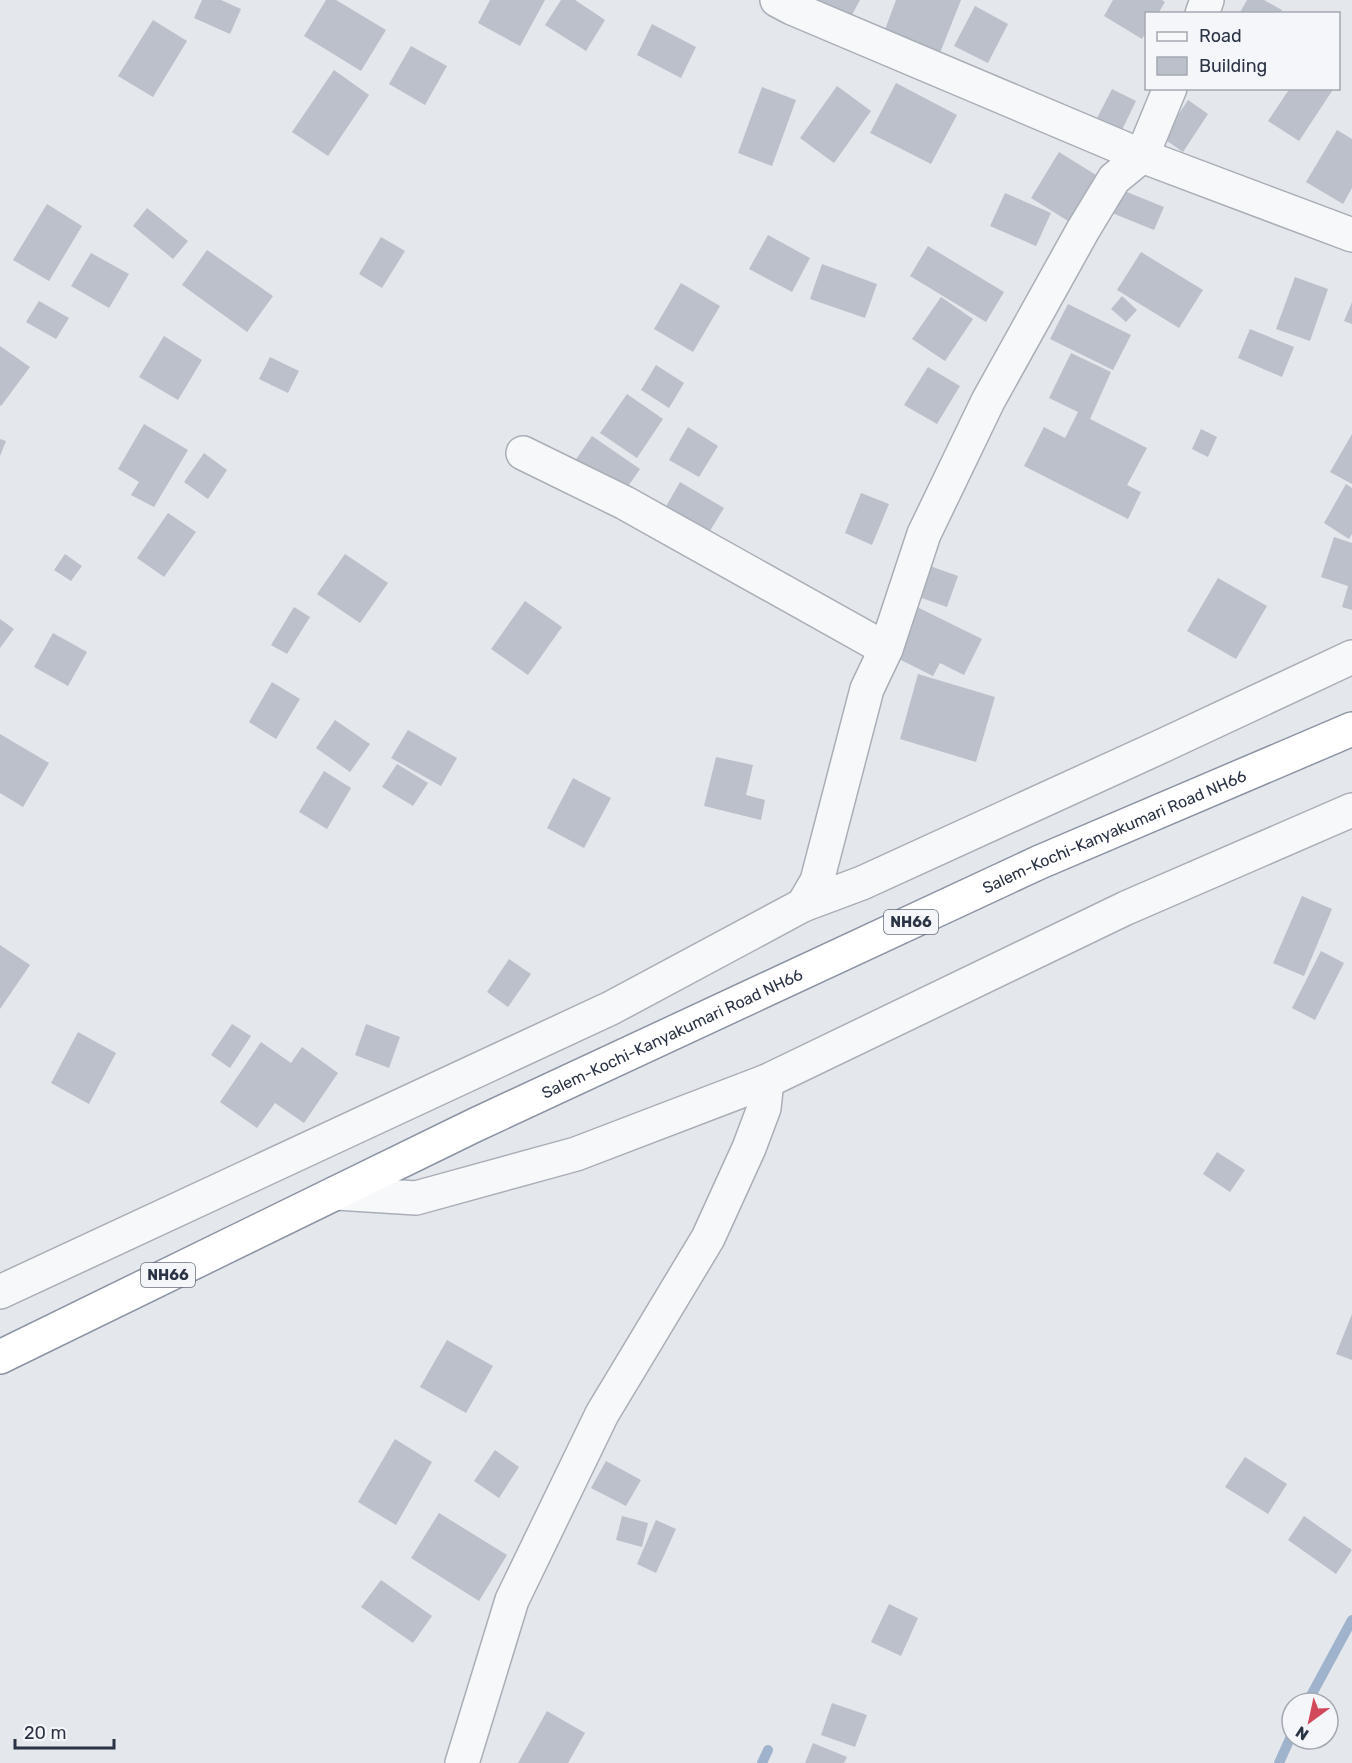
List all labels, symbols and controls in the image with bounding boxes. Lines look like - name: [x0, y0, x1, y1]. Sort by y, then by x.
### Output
- legend: [1145, 12, 1340, 90]
- text: Road: [1199, 25, 1242, 47]
- text: Building: [1199, 55, 1267, 77]
- street label: Salem-Kochi-Kanyakumari Road NH66: [979, 766, 1249, 897]
- road number: NH66: [884, 910, 938, 934]
- street label: Salem-Kochi-Kanyakumari Road NH66: [539, 964, 806, 1102]
- road number: NH66: [141, 1263, 195, 1287]
- north arrow: [1280, 1691, 1340, 1751]
- scale bar: [15, 1712, 114, 1750]
- text: 20 m: [24, 1722, 66, 1744]
- text: N: [1292, 1722, 1312, 1744]

